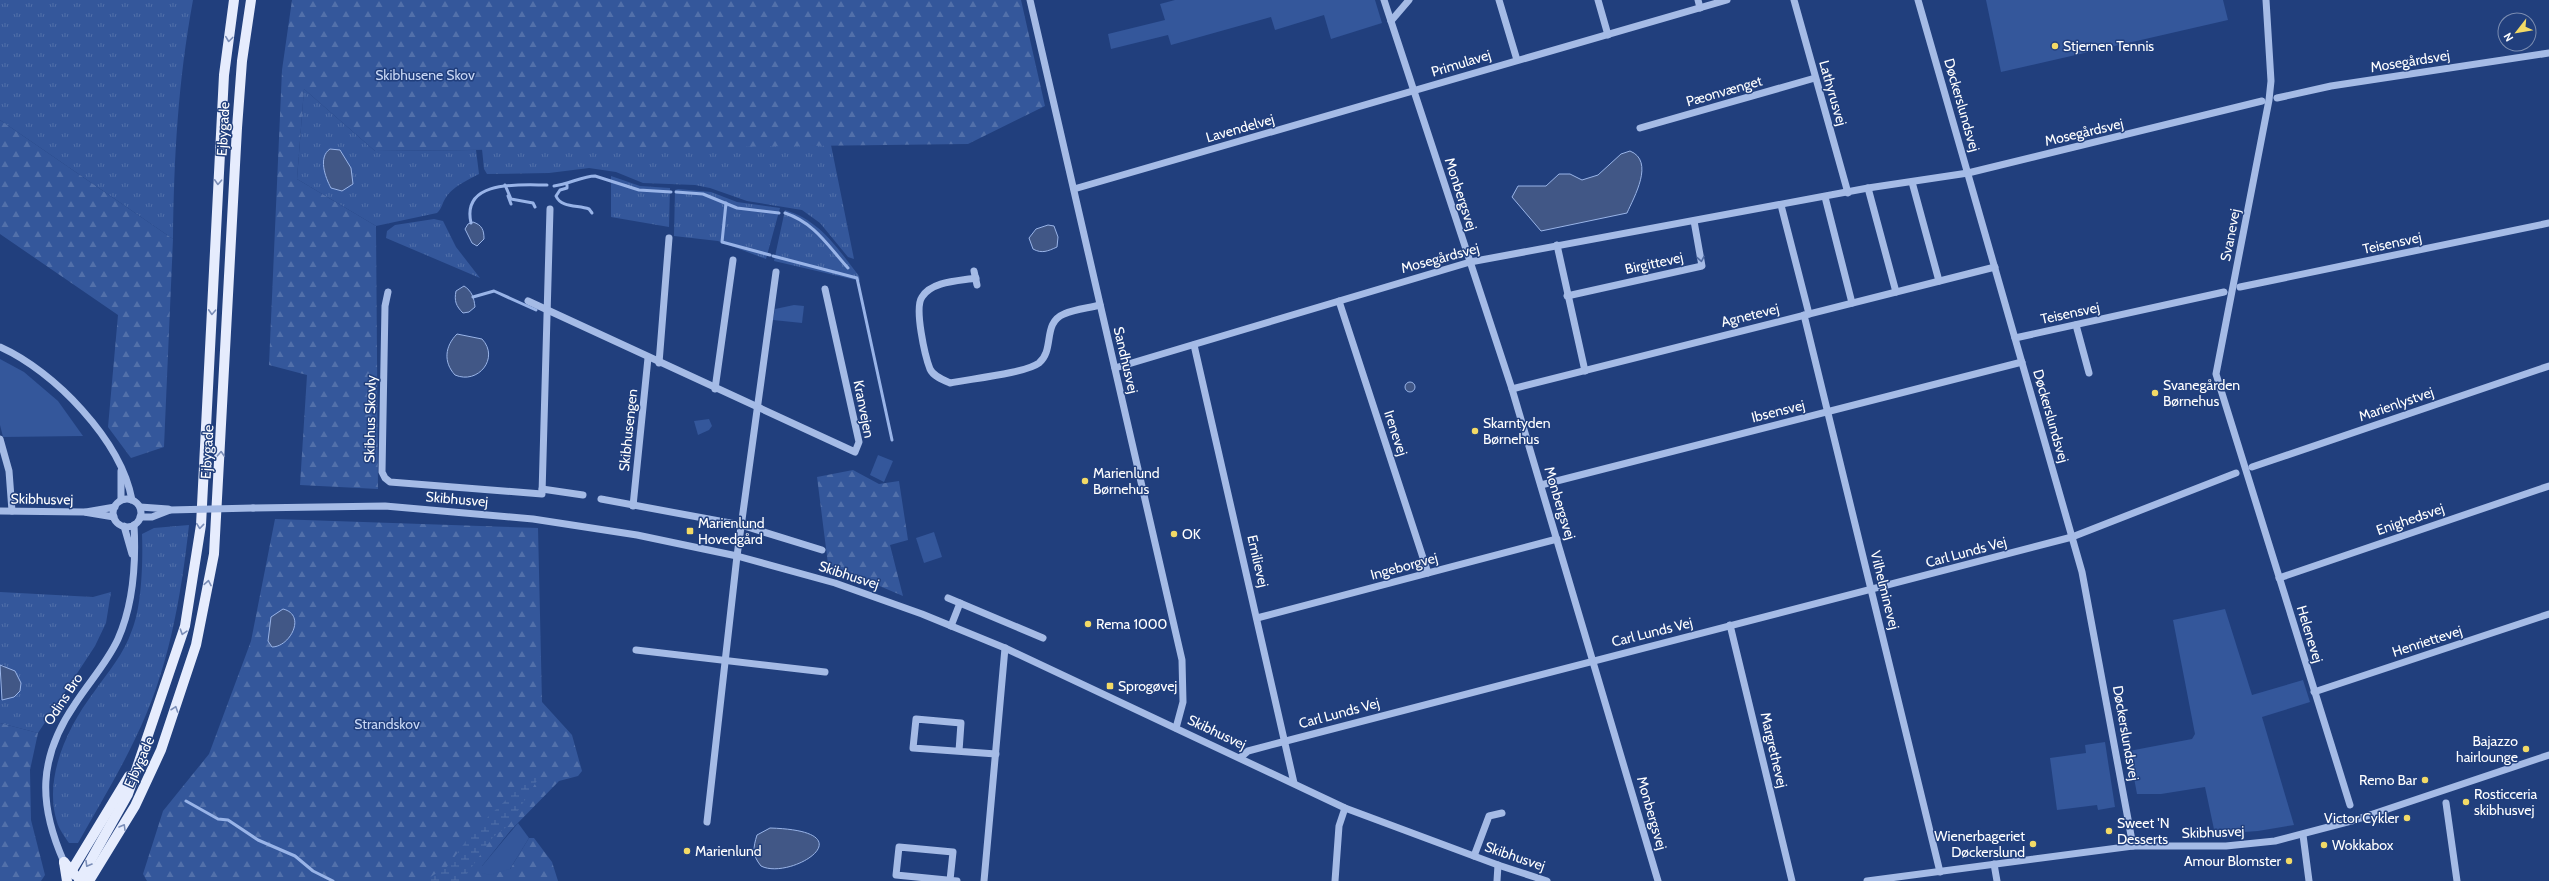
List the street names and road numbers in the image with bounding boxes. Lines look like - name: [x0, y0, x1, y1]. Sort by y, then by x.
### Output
- street label: Primulavej: [1429, 45, 1493, 81]
- street label: Mosegårdsvej: [2369, 46, 2451, 76]
- street label: Døckerslundsvej: [1940, 56, 1984, 154]
- street label: Lathyrusvej: [1815, 58, 1851, 128]
- street label: Pæonvænget: [1684, 71, 1764, 110]
- street label: Ejbygade: [213, 101, 233, 157]
- street label: Lavendelvej: [1204, 110, 1276, 146]
- street label: Mosegårdsvej: [2043, 114, 2125, 150]
- street label: Monbergsvej: [1441, 155, 1481, 233]
- street label: Svanevej: [2216, 207, 2244, 263]
- street label: Teisensvej: [2361, 228, 2423, 258]
- street label: Mosegårdsvej: [1399, 239, 1481, 277]
- street label: Birgittevej: [1623, 248, 1685, 278]
- street label: Teisensvej: [2039, 298, 2101, 328]
- street label: Agnetevej: [1719, 299, 1781, 331]
- street label: Sandhusvej: [1110, 325, 1142, 395]
- street label: Døckerslundsvej: [2029, 367, 2073, 465]
- street label: Skibhus Skovly: [360, 375, 380, 463]
- street label: Kranvejen: [850, 379, 878, 440]
- street label: Marienlystvej: [2356, 383, 2436, 425]
- street label: Skibhusengen: [615, 388, 641, 472]
- street label: Ibsensvej: [1749, 396, 1807, 426]
- street label: Irenevej: [1380, 408, 1412, 458]
- street label: Ejbygade: [197, 424, 217, 480]
- street label: Monbergsvej: [1540, 464, 1580, 542]
- street label: Skibhusvej: [425, 487, 489, 511]
- street label: Skibhusvej: [10, 489, 74, 509]
- street label: Enighedsvej: [2374, 499, 2446, 539]
- street label: Emilievej: [1243, 533, 1273, 589]
- street label: Carl Lunds Vej: [1924, 533, 2008, 571]
- street label: Ingeborgvej: [1368, 548, 1440, 584]
- street label: Vilhelminevej: [1867, 549, 1903, 631]
- street label: Skibhusvej: [816, 557, 882, 593]
- street label: Helenevej: [2293, 603, 2327, 665]
- street label: Carl Lunds Vej: [1610, 613, 1694, 651]
- street label: Henriettevej: [2390, 621, 2464, 661]
- street label: Odins Bro: [40, 669, 87, 728]
- street label: Døckerslundsvej: [2109, 684, 2143, 782]
- street label: Carl Lunds Vej: [1297, 694, 1381, 732]
- street label: Margrethevej: [1757, 710, 1791, 790]
- street label: Skibhusvej: [1185, 711, 1249, 753]
- street label: Ejbygade: [120, 734, 158, 790]
- street label: Monbergsvej: [1633, 774, 1671, 852]
- street label: Skibhusvej: [2181, 822, 2245, 842]
- street label: Skibhusvej: [1482, 837, 1548, 875]

